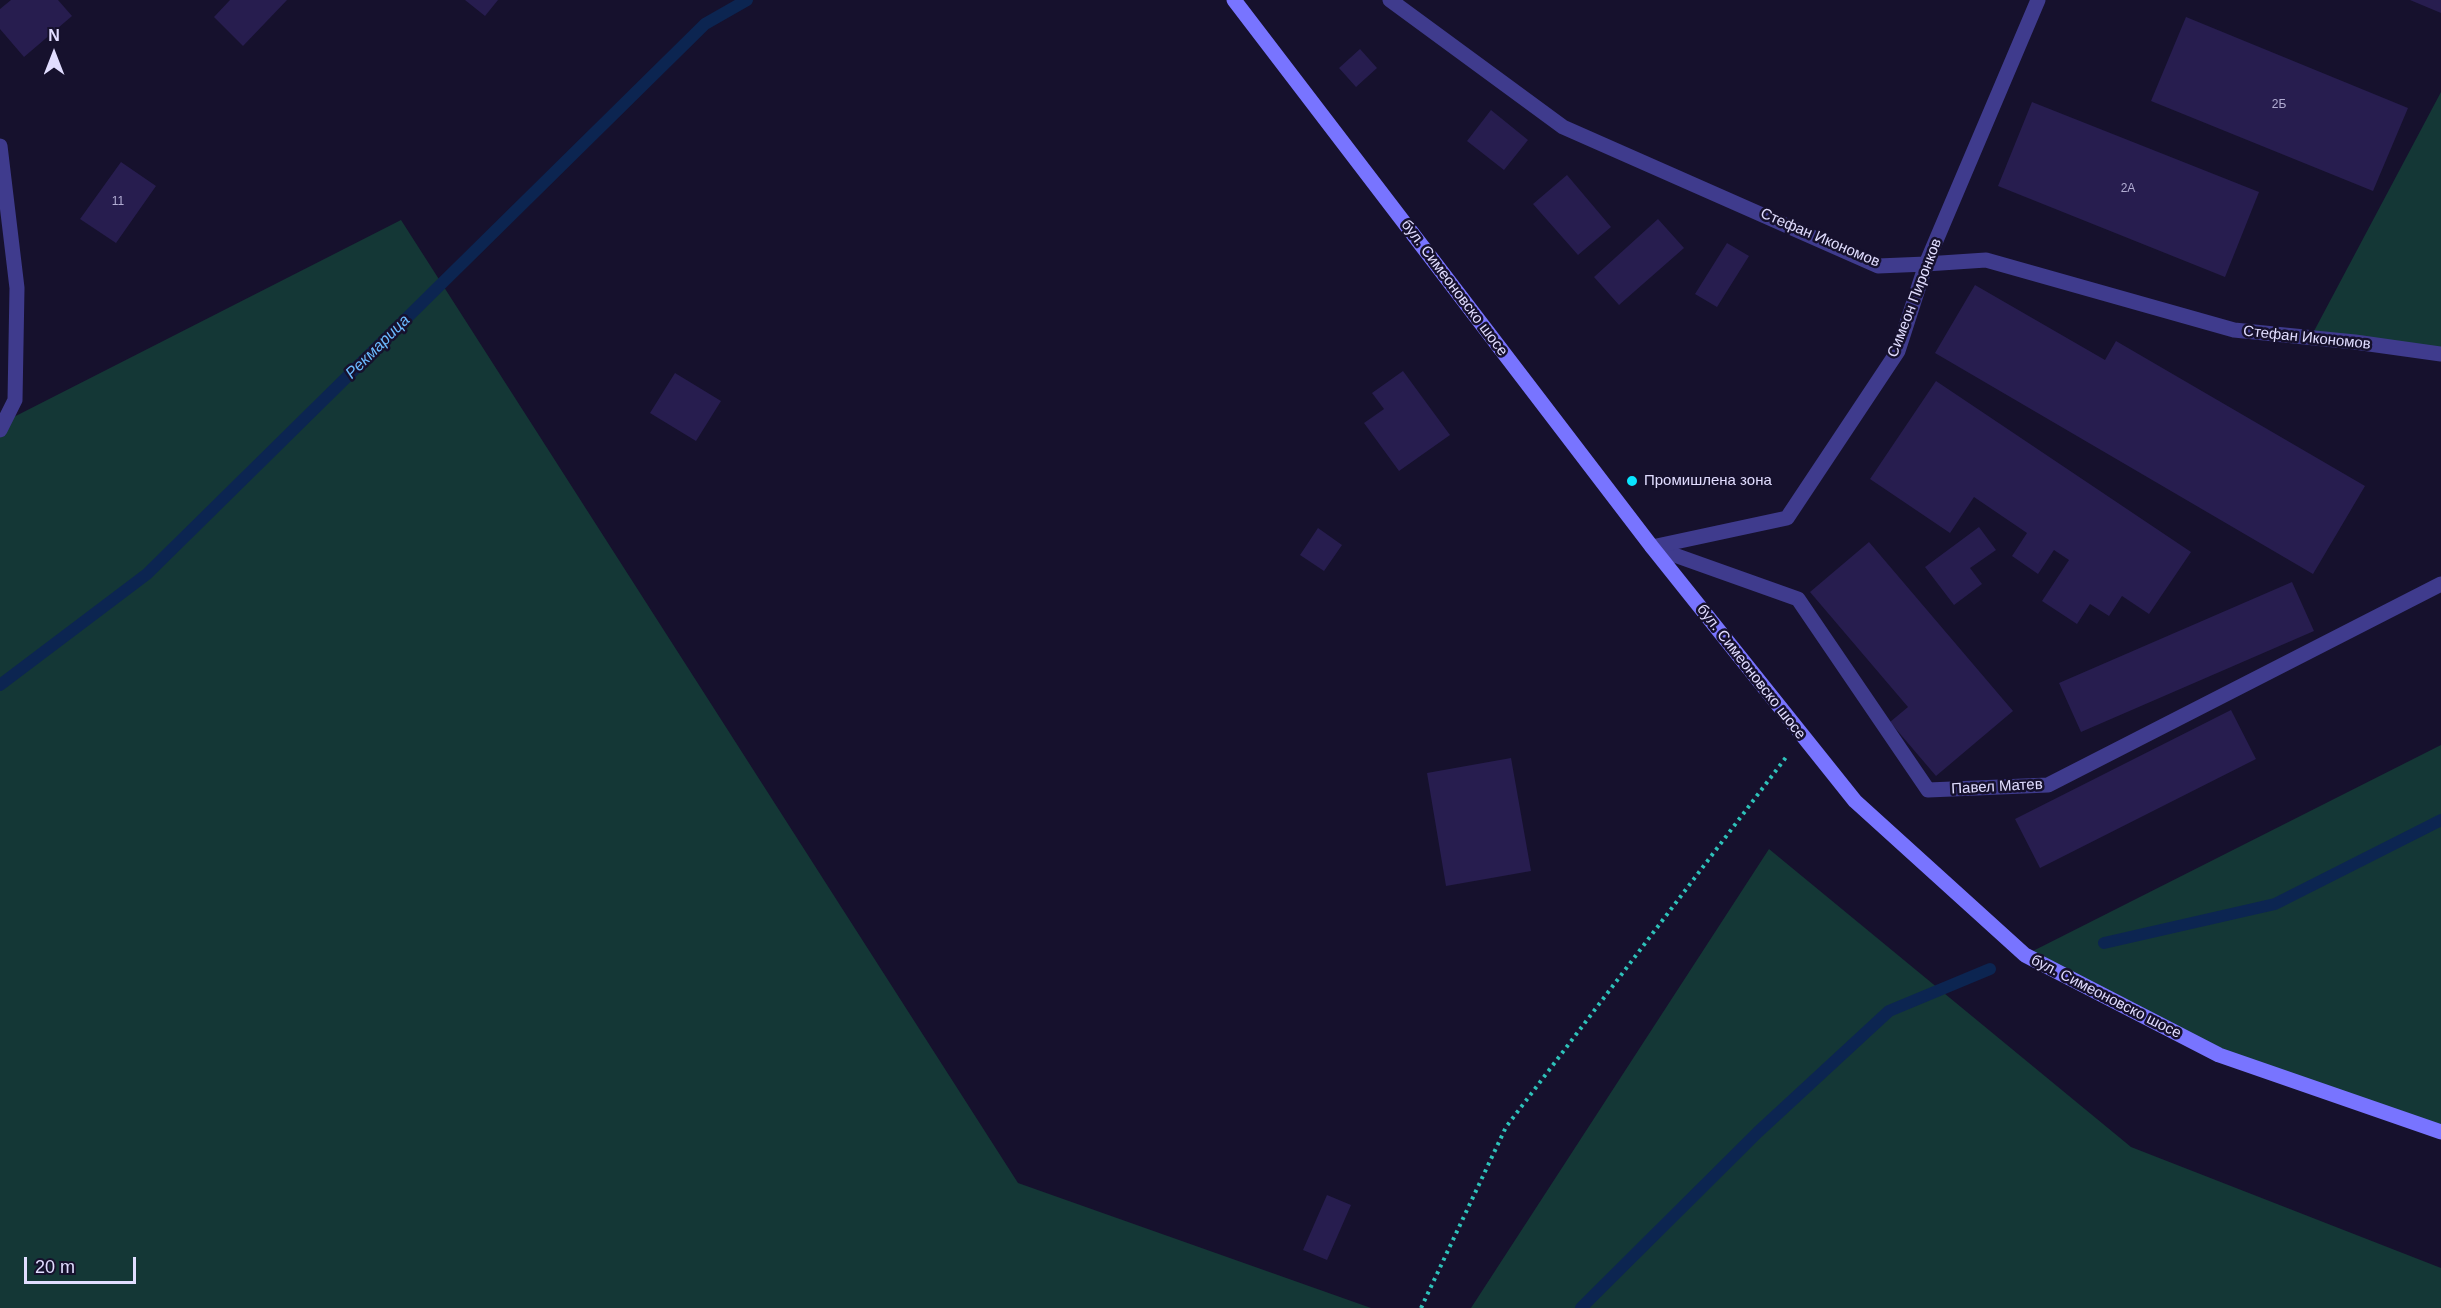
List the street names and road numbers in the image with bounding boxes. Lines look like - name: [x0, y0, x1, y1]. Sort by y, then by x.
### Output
- street label: Стефан Икономов: [1758, 205, 1882, 271]
- street label: бул. Симеоновско шосе: [1397, 216, 1511, 360]
- street label: Симеон Пиронков: [1884, 236, 1946, 360]
- street label: Стефан Икономов: [2242, 322, 2372, 354]
- street label: бул. Симеоновско шосе: [1693, 601, 1809, 743]
- street label: Павел Матев: [1951, 776, 2043, 798]
- street label: бул. Симеоновско шосе: [2028, 951, 2184, 1043]

